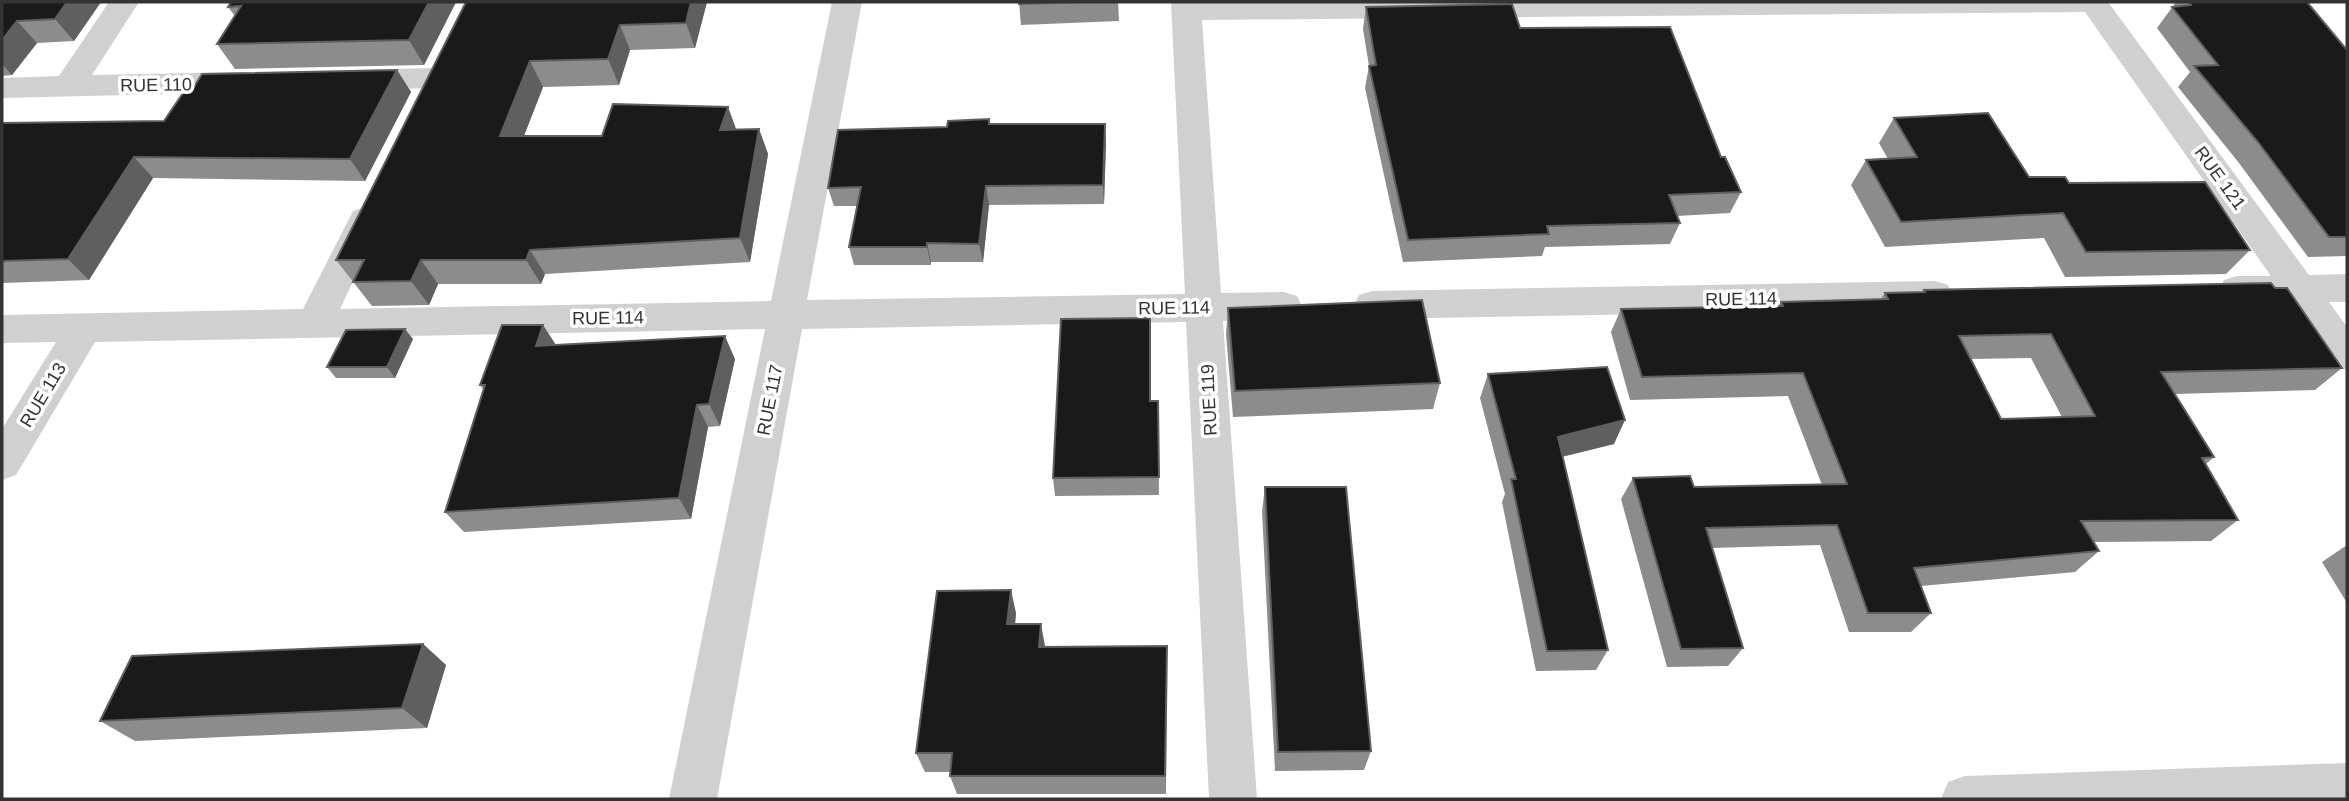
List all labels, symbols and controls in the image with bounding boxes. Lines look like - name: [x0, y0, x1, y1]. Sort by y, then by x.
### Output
- street label: RUE 110: [120, 74, 192, 96]
- street label: RUE 121: [2190, 143, 2250, 213]
- street label: RUE 114: [1705, 288, 1777, 310]
- street label: RUE 114: [1138, 297, 1210, 319]
- street label: RUE 114: [572, 307, 644, 329]
- street label: RUE 113: [16, 359, 70, 431]
- street label: RUE 117: [753, 363, 787, 437]
- street label: RUE 119: [1197, 364, 1221, 436]

